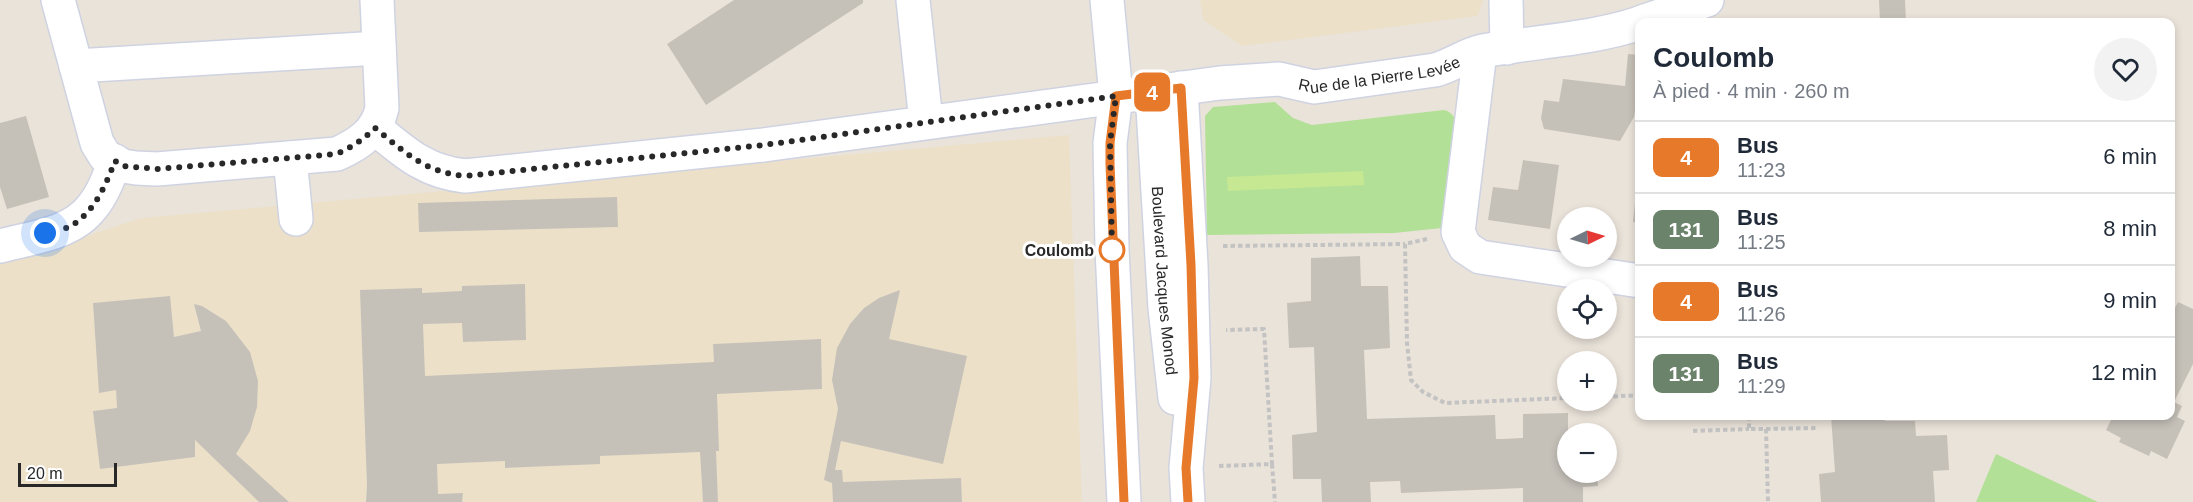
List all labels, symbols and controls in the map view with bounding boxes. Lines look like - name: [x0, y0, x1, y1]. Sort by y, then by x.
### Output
- button: heart: [2094, 38, 2157, 101]
- text: Coulomb: [1653, 42, 1774, 73]
- street label: Rue de la Pierre Levée: [1297, 53, 1463, 96]
- line badge: 4: [1132, 72, 1172, 112]
- text: À pied · 4 min · 260 m: [1653, 80, 1850, 102]
- text: 4: [1146, 81, 1158, 104]
- text: Bus: [1737, 133, 1779, 158]
- text: 6 min: [2103, 144, 2157, 169]
- text: 4: [1680, 146, 1692, 169]
- text: 11:23: [1737, 159, 1786, 181]
- street label: Boulevard Jacques Monod: [1149, 186, 1180, 376]
- text: Bus: [1737, 205, 1779, 230]
- north arrow: [1557, 207, 1617, 267]
- map controls: [1557, 207, 1617, 483]
- text: 8 min: [2103, 216, 2157, 241]
- your location: [30, 218, 60, 248]
- text: 131: [1668, 218, 1704, 241]
- text: 11:25: [1737, 231, 1786, 253]
- marker: Coulomb: [1099, 237, 1125, 263]
- place label: Coulomb: [1025, 242, 1094, 259]
- text: Bus: [1737, 277, 1779, 302]
- button: locate: [1557, 279, 1617, 339]
- text: 9 min: [2103, 288, 2157, 313]
- text: 4: [1680, 290, 1692, 313]
- text: 11:26: [1737, 303, 1786, 325]
- text: Bus: [1737, 349, 1779, 374]
- button: +: [1557, 351, 1617, 411]
- text: 12 min: [2091, 360, 2157, 385]
- text: 131: [1668, 362, 1704, 385]
- text: 11:29: [1737, 375, 1786, 397]
- button: −: [1557, 423, 1617, 483]
- scale bar: [18, 460, 117, 488]
- text: 20 m: [27, 465, 63, 482]

